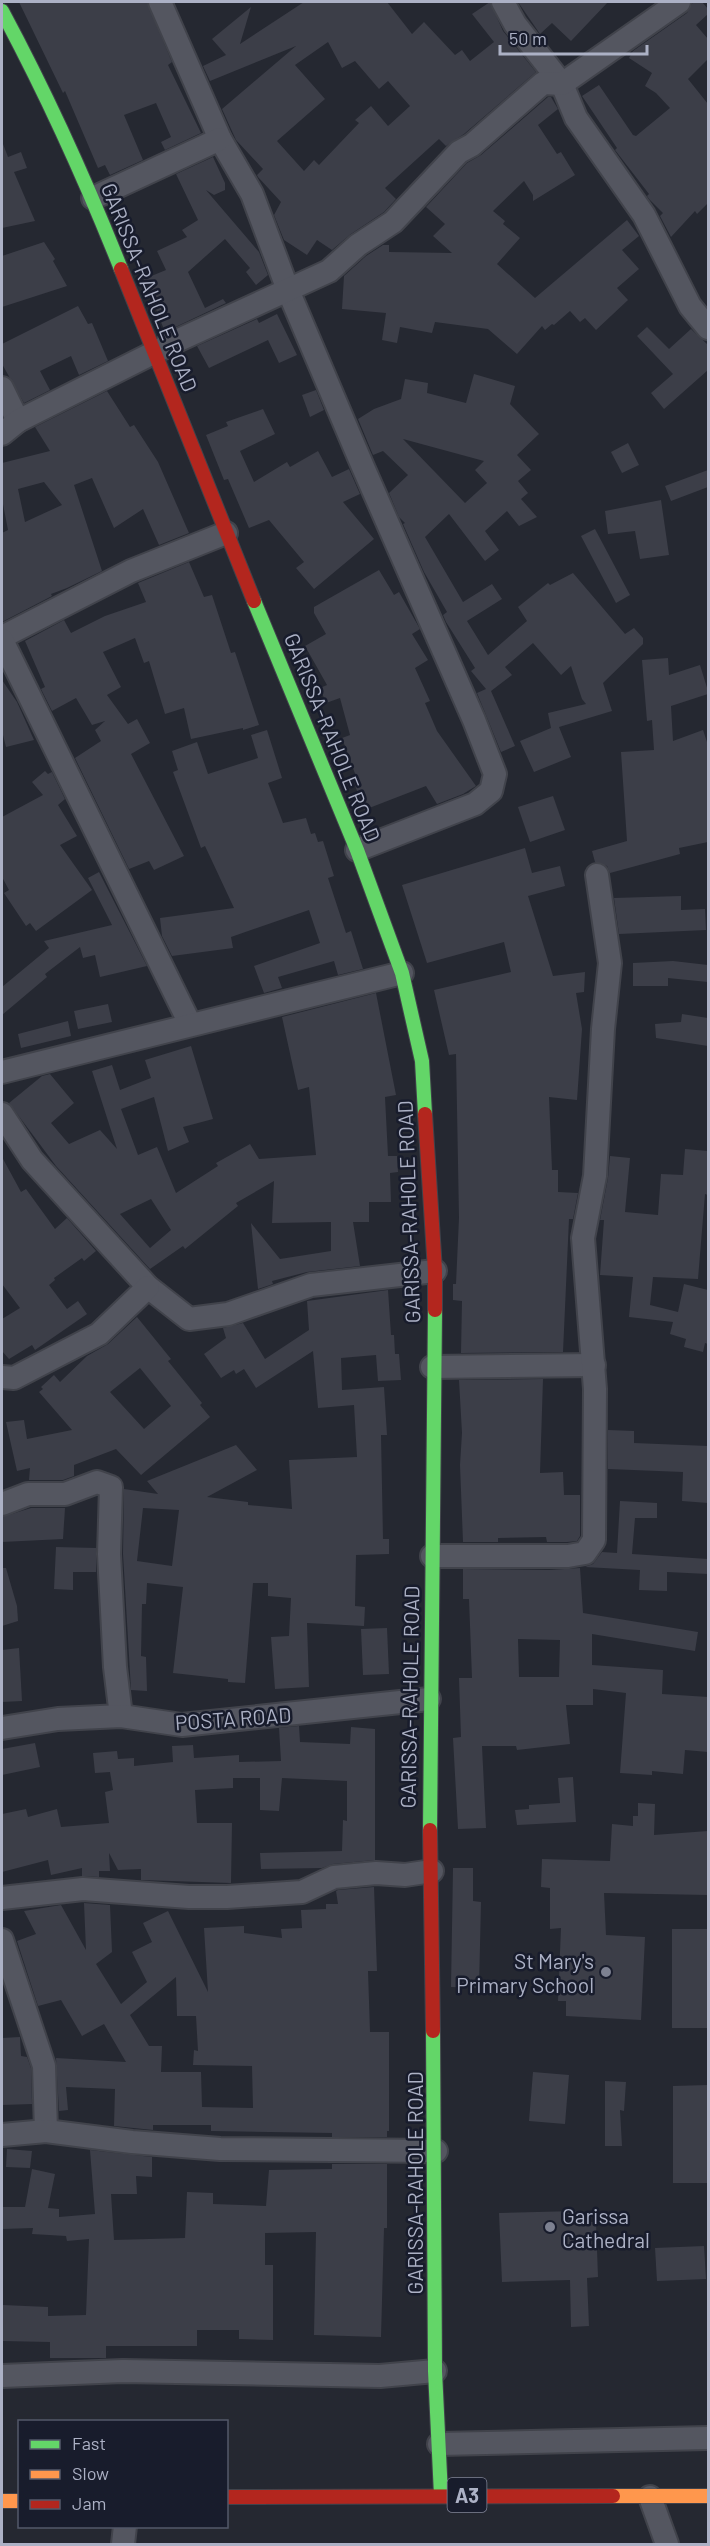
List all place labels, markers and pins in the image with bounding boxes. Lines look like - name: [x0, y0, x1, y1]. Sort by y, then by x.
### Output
- place label: St Mary's Primary School: [456, 1948, 594, 1997]
- marker: St Mary's Primary School: [599, 1965, 613, 1979]
- place label: Garissa Cathedral: [562, 2203, 650, 2252]
- marker: Garissa Cathedral: [543, 2220, 557, 2234]

